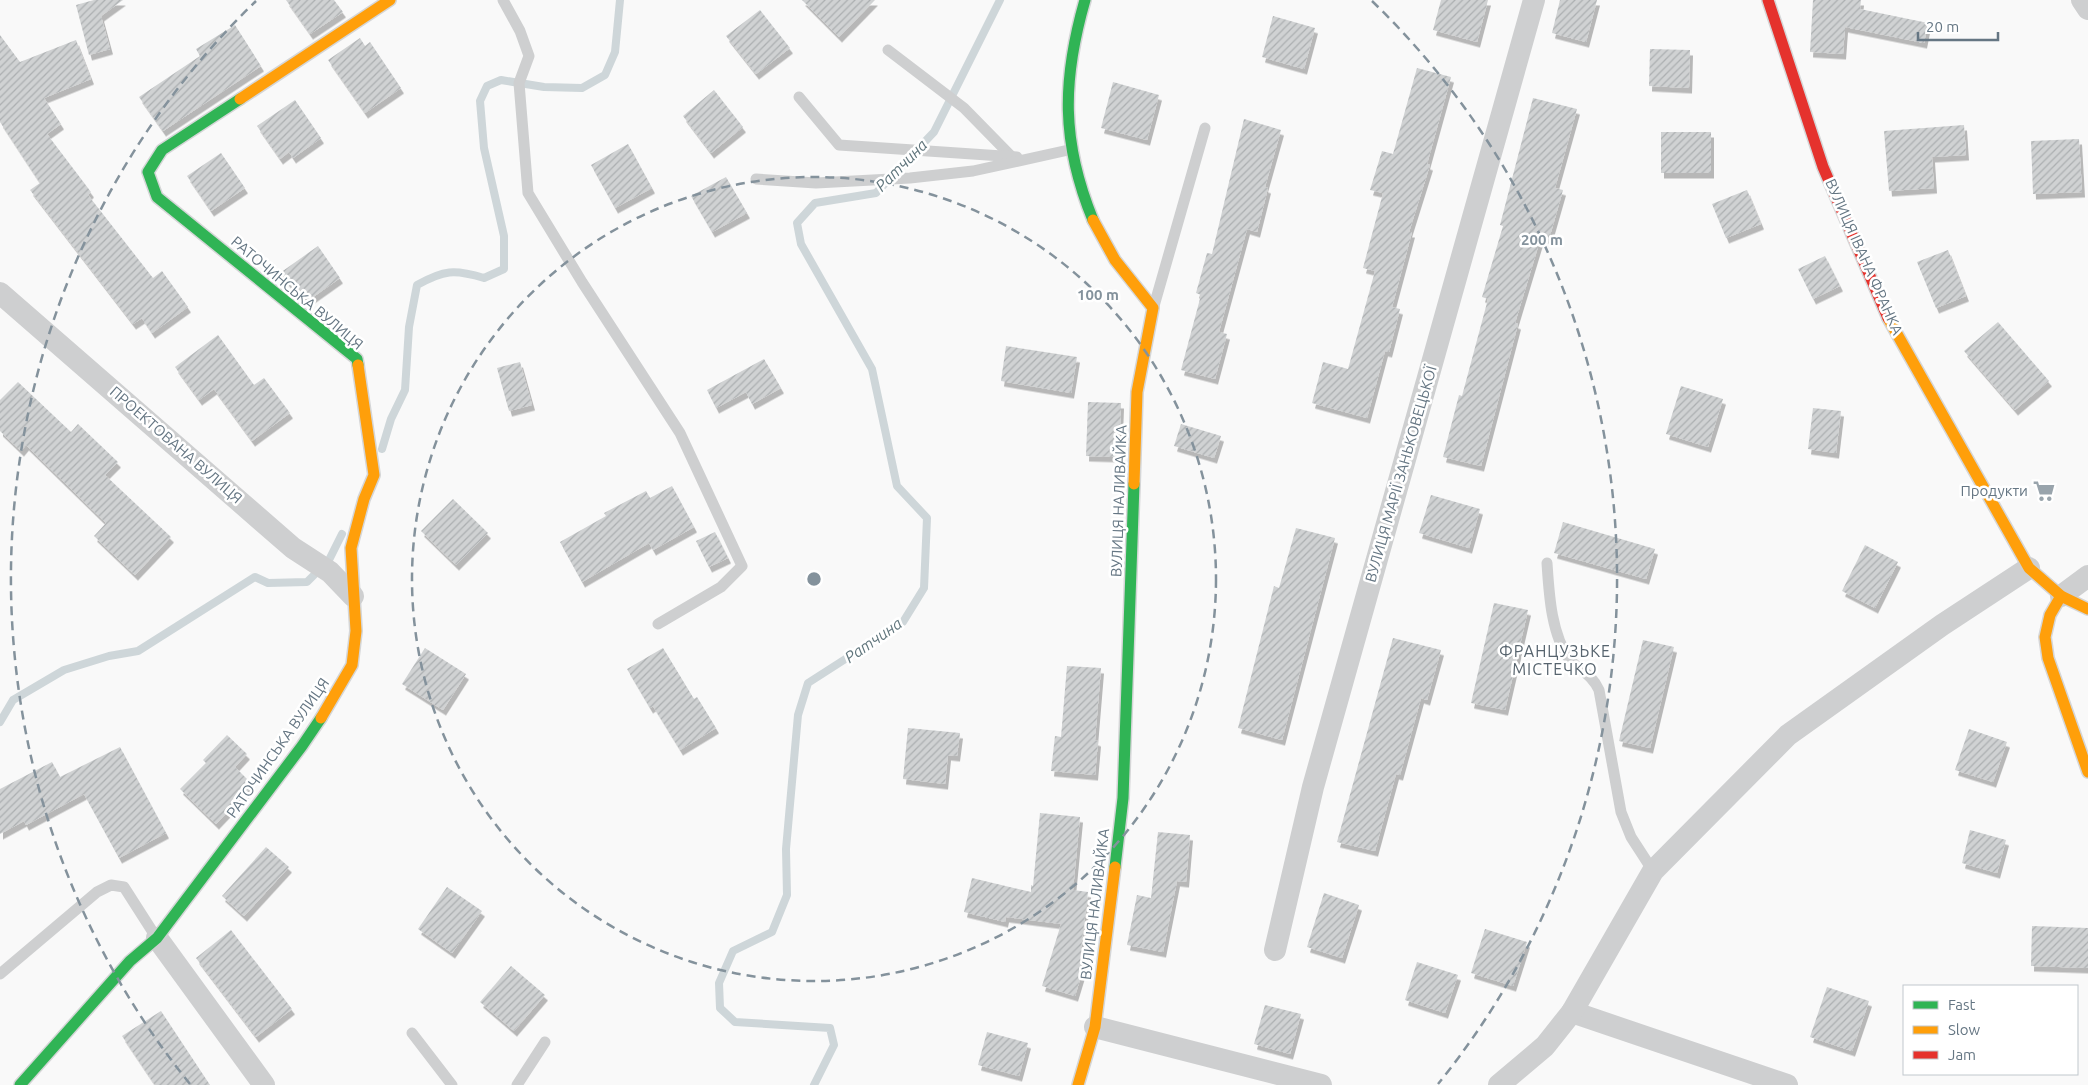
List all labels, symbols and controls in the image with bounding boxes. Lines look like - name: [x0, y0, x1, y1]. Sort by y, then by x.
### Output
- scale bar: [1918, 10, 1998, 42]
- text: 20 m: [1926, 18, 1959, 35]
- water label: Ратчина: [871, 135, 931, 195]
- street label: ВУЛИЦЯ ІВАНА ФРАНКА: [1822, 176, 1907, 338]
- text: 200 m: [1521, 231, 1563, 248]
- street label: РАТОЧИНСЬКА ВУЛИЦЯ: [228, 233, 367, 353]
- text: 100 m: [1077, 286, 1119, 303]
- street label: ВУЛИЦЯ МАРІЇ ЗАНЬКОВЕЦЬКОЇ: [1361, 364, 1440, 584]
- street label: ПРОЕКТОВАНА ВУЛИЦЯ: [107, 383, 246, 507]
- street label: ВУЛИЦЯ НАЛИВАЙКА: [1107, 424, 1130, 577]
- supermarket icon: Продукти: [2031, 478, 2057, 504]
- place label: Продукти: [1960, 482, 2028, 499]
- centre of rings: [805, 570, 823, 588]
- water label: Ратчина: [841, 614, 905, 666]
- district label: ФРАНЦУЗЬКЕ МІСТЕЧКО: [1499, 642, 1611, 678]
- street label: РАТОЧИНСЬКА ВУЛИЦЯ: [223, 675, 332, 821]
- street label: ВУЛИЦЯ НАЛИВАЙКА: [1077, 827, 1112, 981]
- legend: [1903, 985, 2078, 1075]
- text: Fast: [1948, 996, 1976, 1013]
- text: Slow: [1948, 1021, 1981, 1038]
- text: Jam: [1948, 1046, 1976, 1063]

